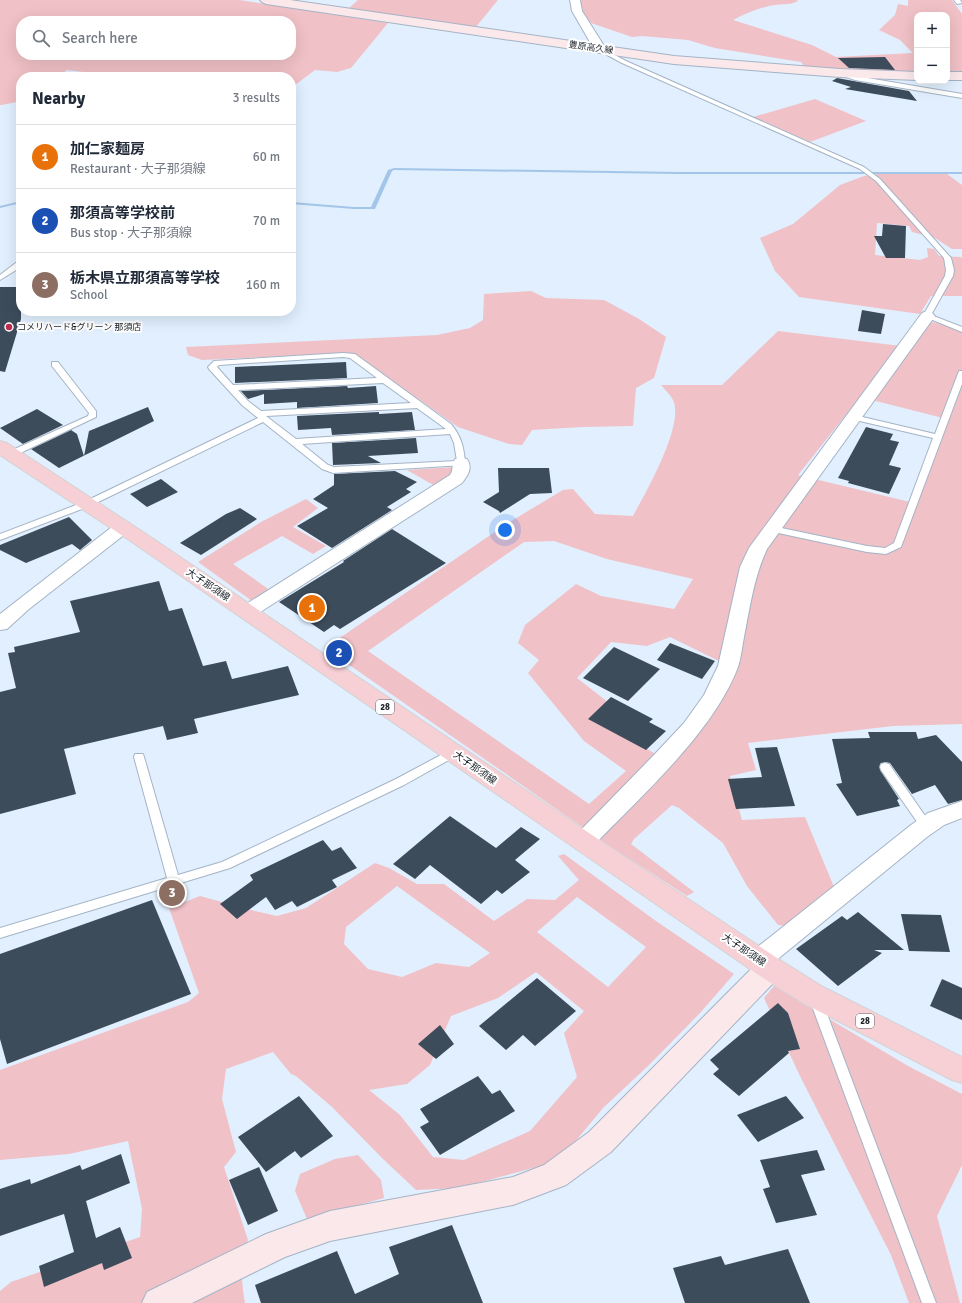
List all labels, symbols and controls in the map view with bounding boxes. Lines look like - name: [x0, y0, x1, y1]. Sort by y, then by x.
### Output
- map controls: [914, 12, 950, 84]
- button: +: [914, 12, 950, 48]
- search box: [16, 16, 296, 60]
- icon: search: [30, 27, 52, 49]
- text: Search here: [62, 29, 138, 47]
- street label: 豊原高久線: [568, 39, 615, 57]
- button: −: [914, 48, 950, 84]
- text: Nearby: [32, 88, 85, 109]
- text: 3 results: [232, 90, 280, 106]
- text: 加仁家麺房: [70, 140, 145, 158]
- text: 1: [41, 149, 49, 165]
- text: 60 m: [253, 149, 280, 165]
- text: Restaurant · 大子那須線: [70, 161, 206, 177]
- text: 那須高等学校前: [70, 204, 175, 222]
- text: 2: [41, 213, 49, 229]
- text: 70 m: [253, 213, 280, 229]
- text: Bus stop · 大子那須線: [70, 225, 192, 241]
- text: 栃木県立那須高等学校: [70, 269, 220, 287]
- text: 3: [41, 277, 49, 293]
- text: 160 m: [246, 277, 280, 293]
- text: School: [70, 287, 108, 303]
- marker: コメリハード&グリーン 那須店: [4, 322, 14, 332]
- place label: コメリハード&グリーン 那須店: [17, 322, 141, 333]
- your location: [495, 520, 515, 540]
- street label: 大子那須線: [184, 566, 232, 604]
- pin: 1: [299, 593, 325, 623]
- pin: 2: [326, 638, 352, 668]
- road number: 28: [376, 700, 394, 714]
- street label: 大子那須線: [451, 749, 499, 787]
- pin: 3: [159, 878, 185, 908]
- street label: 大子那須線: [720, 931, 768, 969]
- road number: 28: [856, 1014, 874, 1028]

